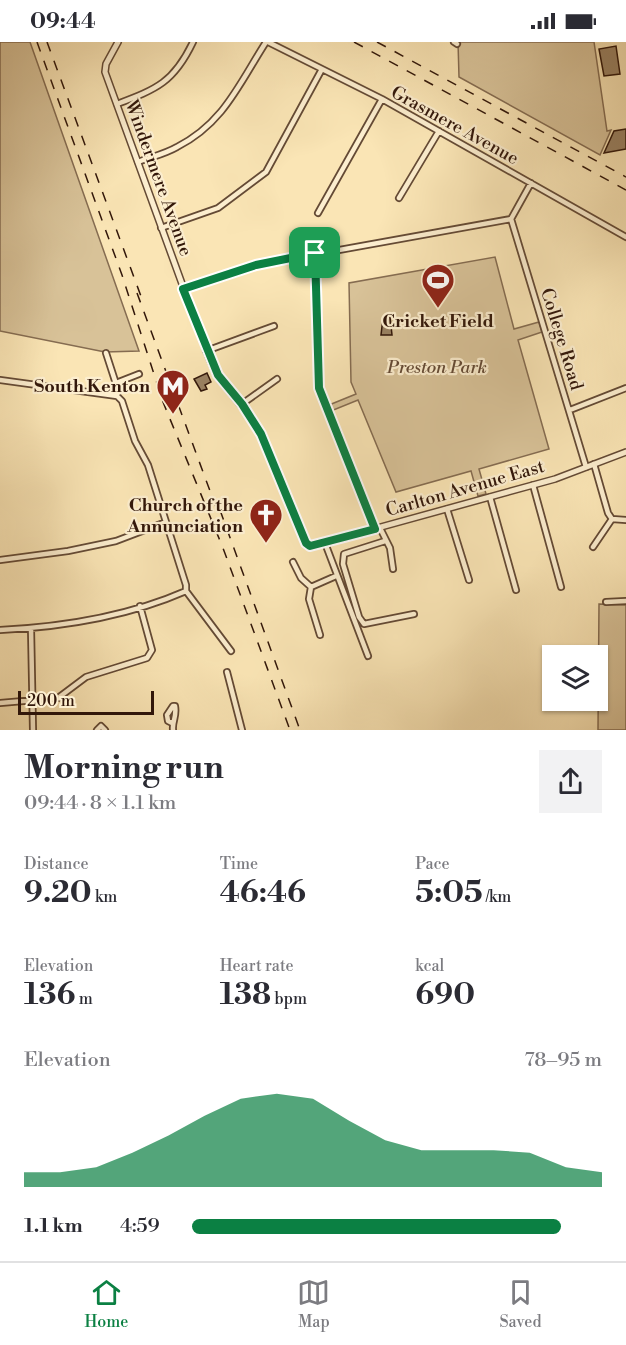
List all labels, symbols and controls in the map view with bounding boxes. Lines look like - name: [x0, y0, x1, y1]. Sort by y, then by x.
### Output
- text: 09:44: [30, 8, 96, 35]
- street label: Grasmere Avenue: [387, 81, 523, 170]
- street label: Windermere Avenue: [119, 96, 197, 259]
- pin: [289, 227, 340, 278]
- icon: arrive: [298, 236, 331, 269]
- sports icon: Cricket Field: [420, 262, 456, 309]
- street label: College Road: [535, 285, 588, 394]
- place label: Cricket Field: [382, 310, 494, 333]
- park label: Preston Park: [386, 356, 487, 379]
- metro station icon: South Kenton: [155, 368, 191, 415]
- place label: South Kenton: [34, 375, 150, 398]
- street label: Carlton Avenue East: [383, 455, 548, 522]
- place label: Church of the Annunciation: [126, 494, 243, 538]
- church icon: Church of the Annunciation: [248, 497, 284, 544]
- map controls: [542, 645, 608, 711]
- button: layers: [542, 645, 608, 711]
- scale bar: [18, 688, 154, 716]
- text: 200 m: [27, 691, 75, 711]
- text: Morning run: [24, 748, 224, 789]
- button: share: [539, 750, 602, 813]
- text: 09:44 · 8 × 1.1 km: [24, 791, 176, 816]
- text: Distance: [24, 854, 89, 874]
- text: Time: [220, 854, 258, 874]
- text: Pace: [415, 854, 450, 874]
- text: 9.20: [24, 874, 92, 912]
- text: 46:46: [220, 874, 306, 912]
- text: 5:05: [415, 874, 483, 912]
- text: km: [92, 887, 117, 907]
- text: /km: [483, 887, 511, 907]
- text: Elevation: [24, 956, 93, 976]
- text: Heart rate: [220, 956, 294, 976]
- text: kcal: [415, 956, 444, 976]
- text: 136: [24, 976, 75, 1014]
- text: 138: [220, 976, 271, 1014]
- text: 690: [415, 976, 475, 1014]
- text: m: [75, 989, 93, 1009]
- text: bpm: [271, 989, 307, 1009]
- text: Elevation: [24, 1048, 111, 1073]
- text: 78–95 m: [525, 1048, 602, 1073]
- text: 1.1 km: [24, 1214, 83, 1239]
- text: 4:59: [120, 1214, 160, 1239]
- tab: Home: [85, 1276, 128, 1332]
- tab: Map: [297, 1276, 330, 1332]
- tab: Saved: [499, 1276, 541, 1332]

